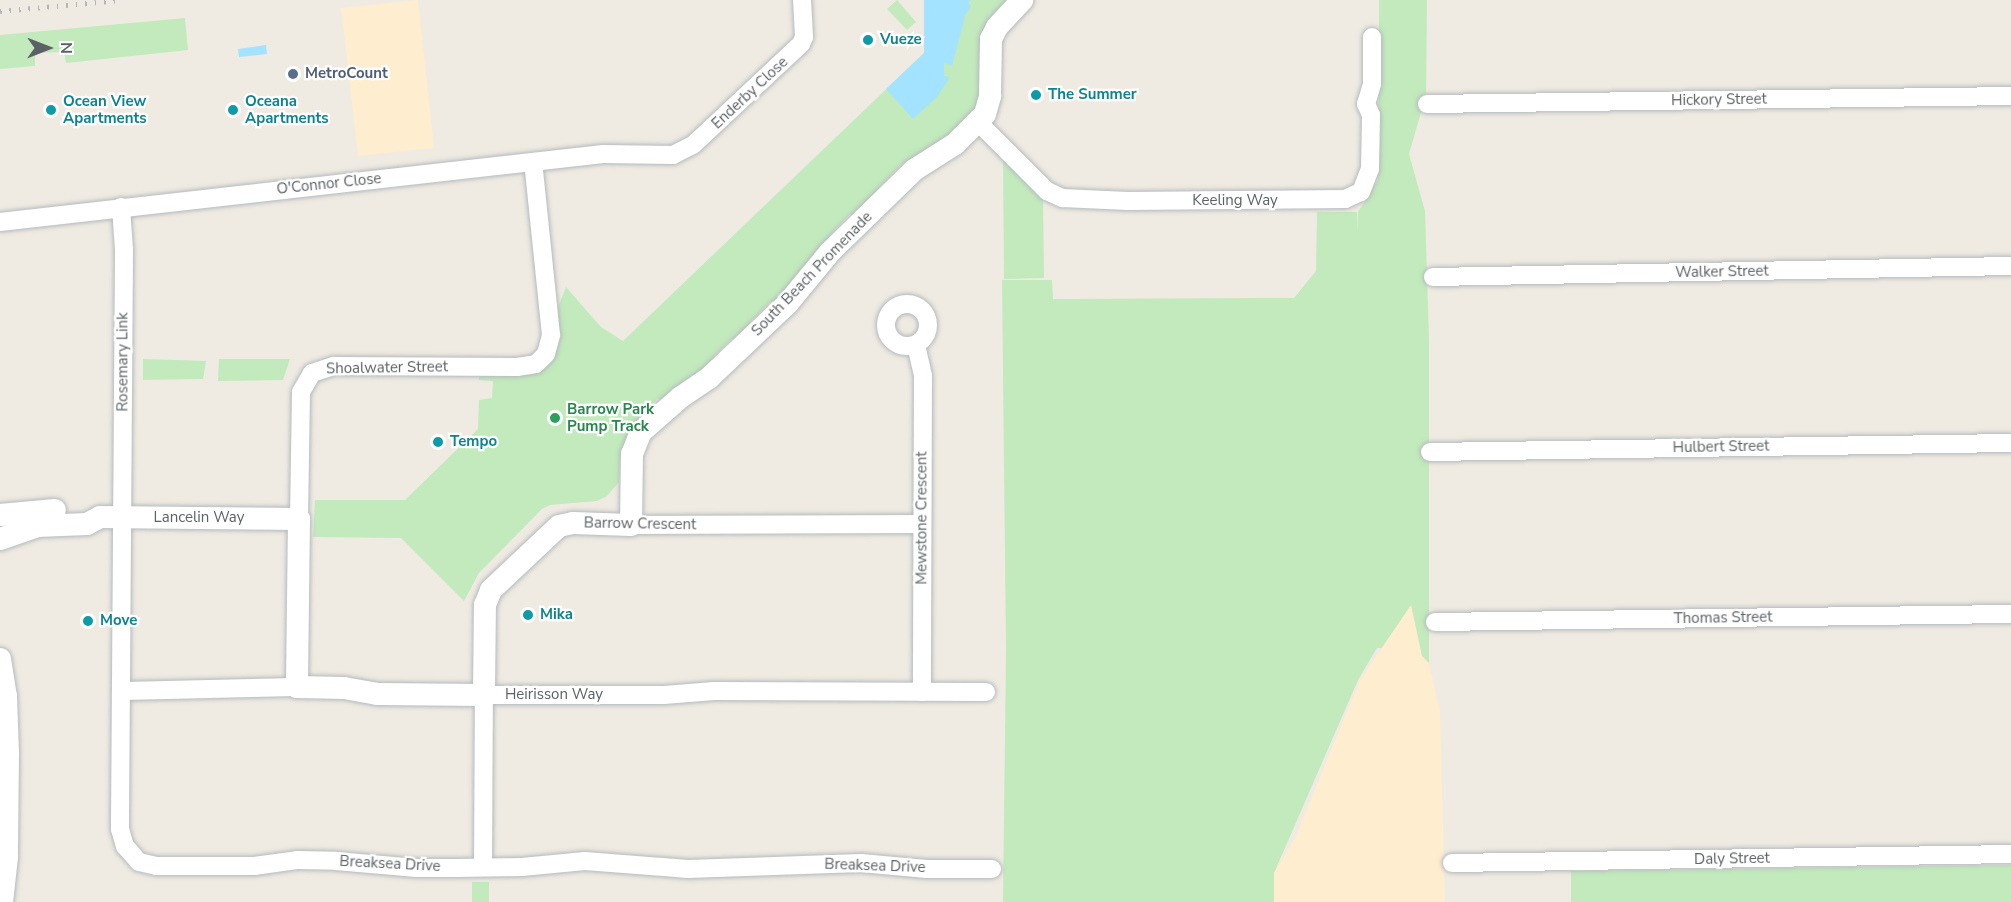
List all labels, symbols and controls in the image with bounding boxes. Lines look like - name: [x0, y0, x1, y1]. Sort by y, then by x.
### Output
- north arrow: [18, 18, 78, 78]
- place label: Vueze: [880, 31, 922, 49]
- marker: Vueze: [861, 33, 875, 47]
- text: N: [55, 42, 77, 54]
- street label: Enderby Close: [708, 53, 792, 133]
- place label: MetroCount: [305, 65, 388, 83]
- marker: MetroCount: [286, 67, 300, 81]
- place label: The Summer: [1048, 86, 1137, 104]
- marker: The Summer: [1029, 88, 1043, 102]
- street label: Hickory Street: [1671, 90, 1767, 110]
- place label: Ocean View Apartments: [63, 92, 147, 127]
- place label: Oceana Apartments: [245, 92, 329, 127]
- marker: Ocean View Apartments: [44, 103, 58, 117]
- marker: Oceana Apartments: [226, 103, 240, 117]
- street label: O'Connor Close: [276, 170, 382, 198]
- street label: Keeling Way: [1192, 192, 1278, 210]
- street label: South Beach Promenade: [748, 208, 876, 340]
- street label: Walker Street: [1675, 262, 1769, 282]
- street label: Rosemary Link: [114, 312, 132, 412]
- street label: Shoalwater Street: [326, 358, 448, 378]
- place label: Barrow Park Pump Track: [567, 400, 654, 435]
- marker: Barrow Park Pump Track: [548, 411, 562, 425]
- place label: Tempo: [450, 433, 497, 451]
- marker: Tempo: [431, 435, 445, 449]
- street label: Hulbert Street: [1672, 437, 1770, 457]
- street label: Mewstone Crescent: [913, 451, 931, 585]
- street label: Lancelin Way: [154, 509, 244, 527]
- street label: Barrow Crescent: [584, 514, 696, 534]
- place label: Mika: [540, 606, 573, 624]
- marker: Mika: [521, 608, 535, 622]
- street label: Thomas Street: [1674, 608, 1772, 628]
- place label: Move: [100, 612, 137, 630]
- marker: Move: [81, 614, 95, 628]
- street label: Heirisson Way: [505, 686, 603, 704]
- street label: Daly Street: [1694, 849, 1770, 869]
- street label: Breaksea Drive: [339, 852, 441, 876]
- street label: Breaksea Drive: [824, 855, 926, 877]

